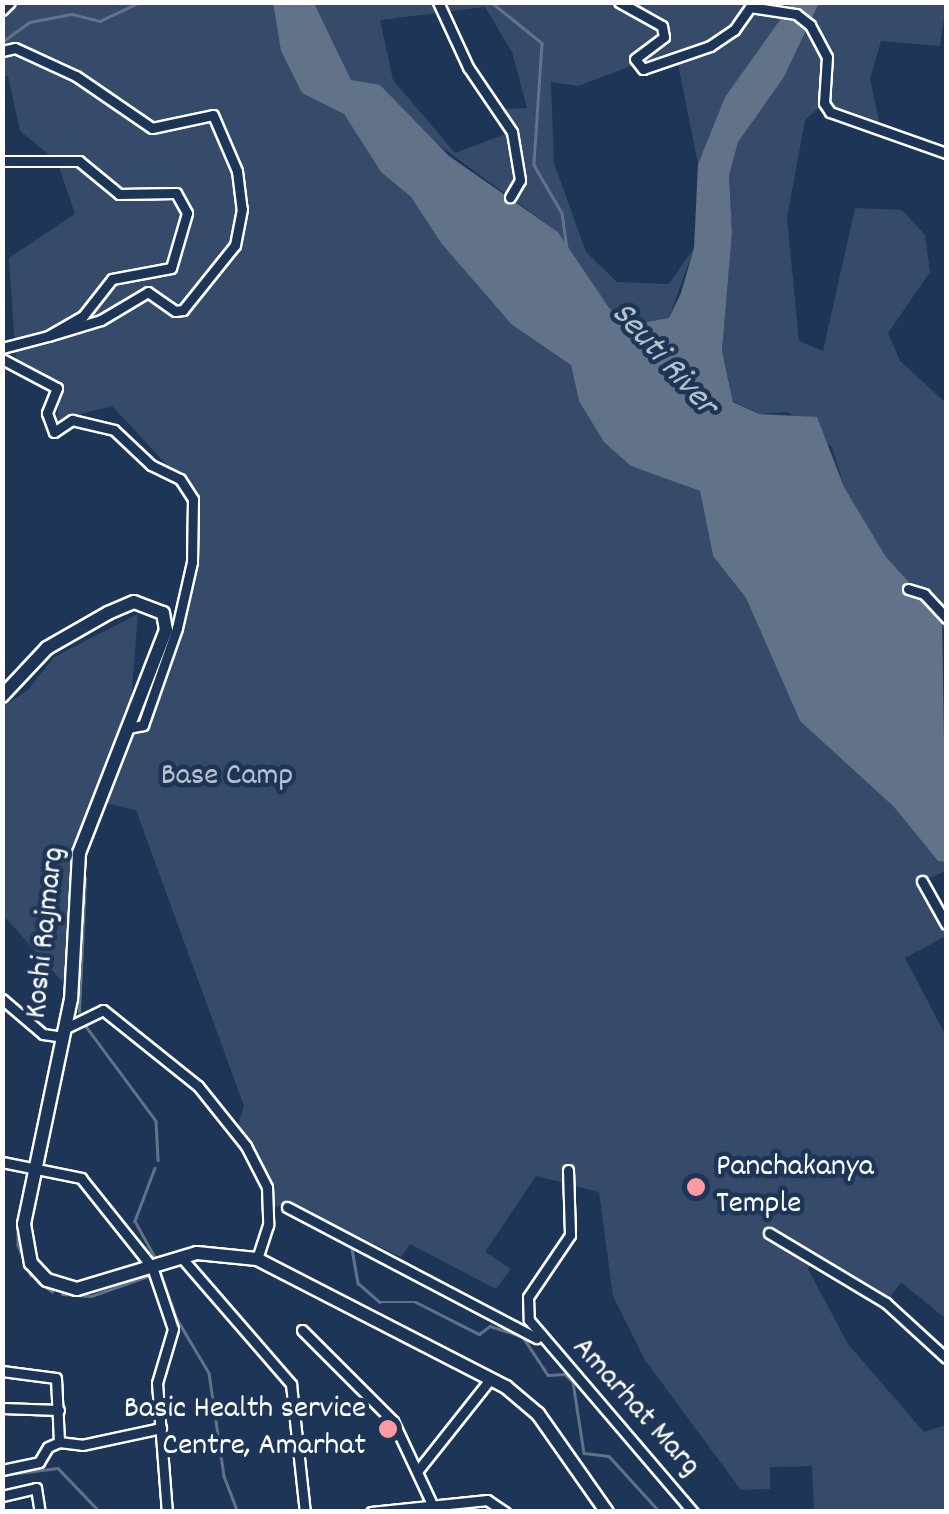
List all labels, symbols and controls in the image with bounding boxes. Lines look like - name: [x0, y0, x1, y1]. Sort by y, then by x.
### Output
- water label: Seuti River: [601, 294, 725, 426]
- park label: Base Camp: [161, 758, 293, 796]
- street label: Koshi Rajmarg: [19, 845, 75, 1021]
- place label: Panchakanya Temple: [716, 1150, 874, 1225]
- marker: Panchakanya Temple: [685, 1176, 707, 1198]
- street label: Amarhat Marg: [562, 1330, 708, 1486]
- place label: Basic Health service Centre, Amarhat: [124, 1392, 366, 1467]
- marker: Basic Health service Centre, Amarhat: [375, 1416, 401, 1442]

